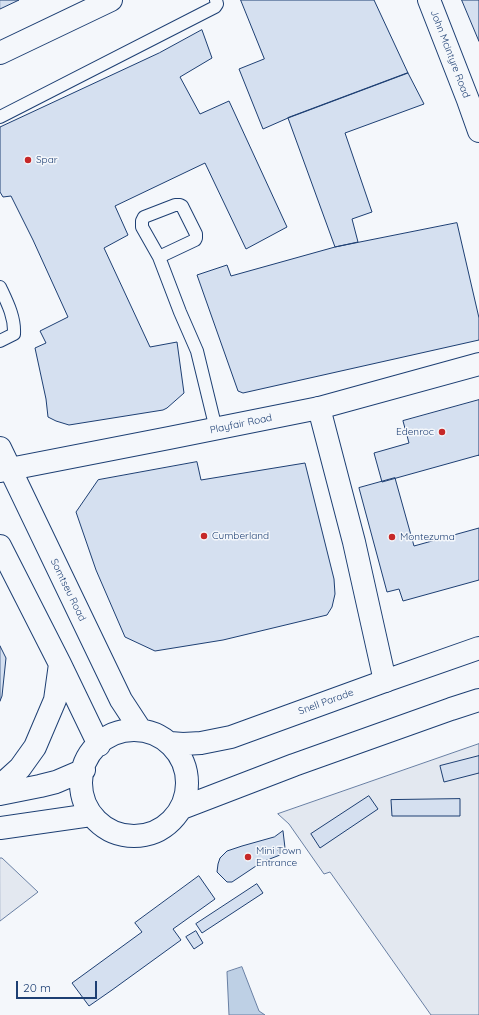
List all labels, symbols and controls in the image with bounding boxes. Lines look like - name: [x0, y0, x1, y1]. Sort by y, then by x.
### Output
- street label: John Mcintyre Road: [428, 8, 472, 100]
- place label: Spar: [36, 154, 58, 166]
- marker: Spar: [23, 155, 33, 165]
- street label: Playfair Road: [209, 412, 273, 436]
- place label: Edenroc: [396, 426, 434, 438]
- marker: Edenroc: [437, 427, 447, 437]
- place label: Cumberland: [212, 530, 269, 542]
- marker: Cumberland: [199, 531, 209, 541]
- place label: Montezuma: [400, 531, 455, 543]
- marker: Montezuma: [387, 532, 397, 542]
- street label: Somtseu Road: [48, 557, 88, 623]
- street label: Snell Parade: [297, 686, 355, 718]
- place label: Mini Town Entrance: [256, 845, 301, 868]
- marker: Mini Town Entrance: [243, 852, 253, 862]
- scale bar: [18, 973, 99, 999]
- text: 20 m: [23, 980, 51, 995]

